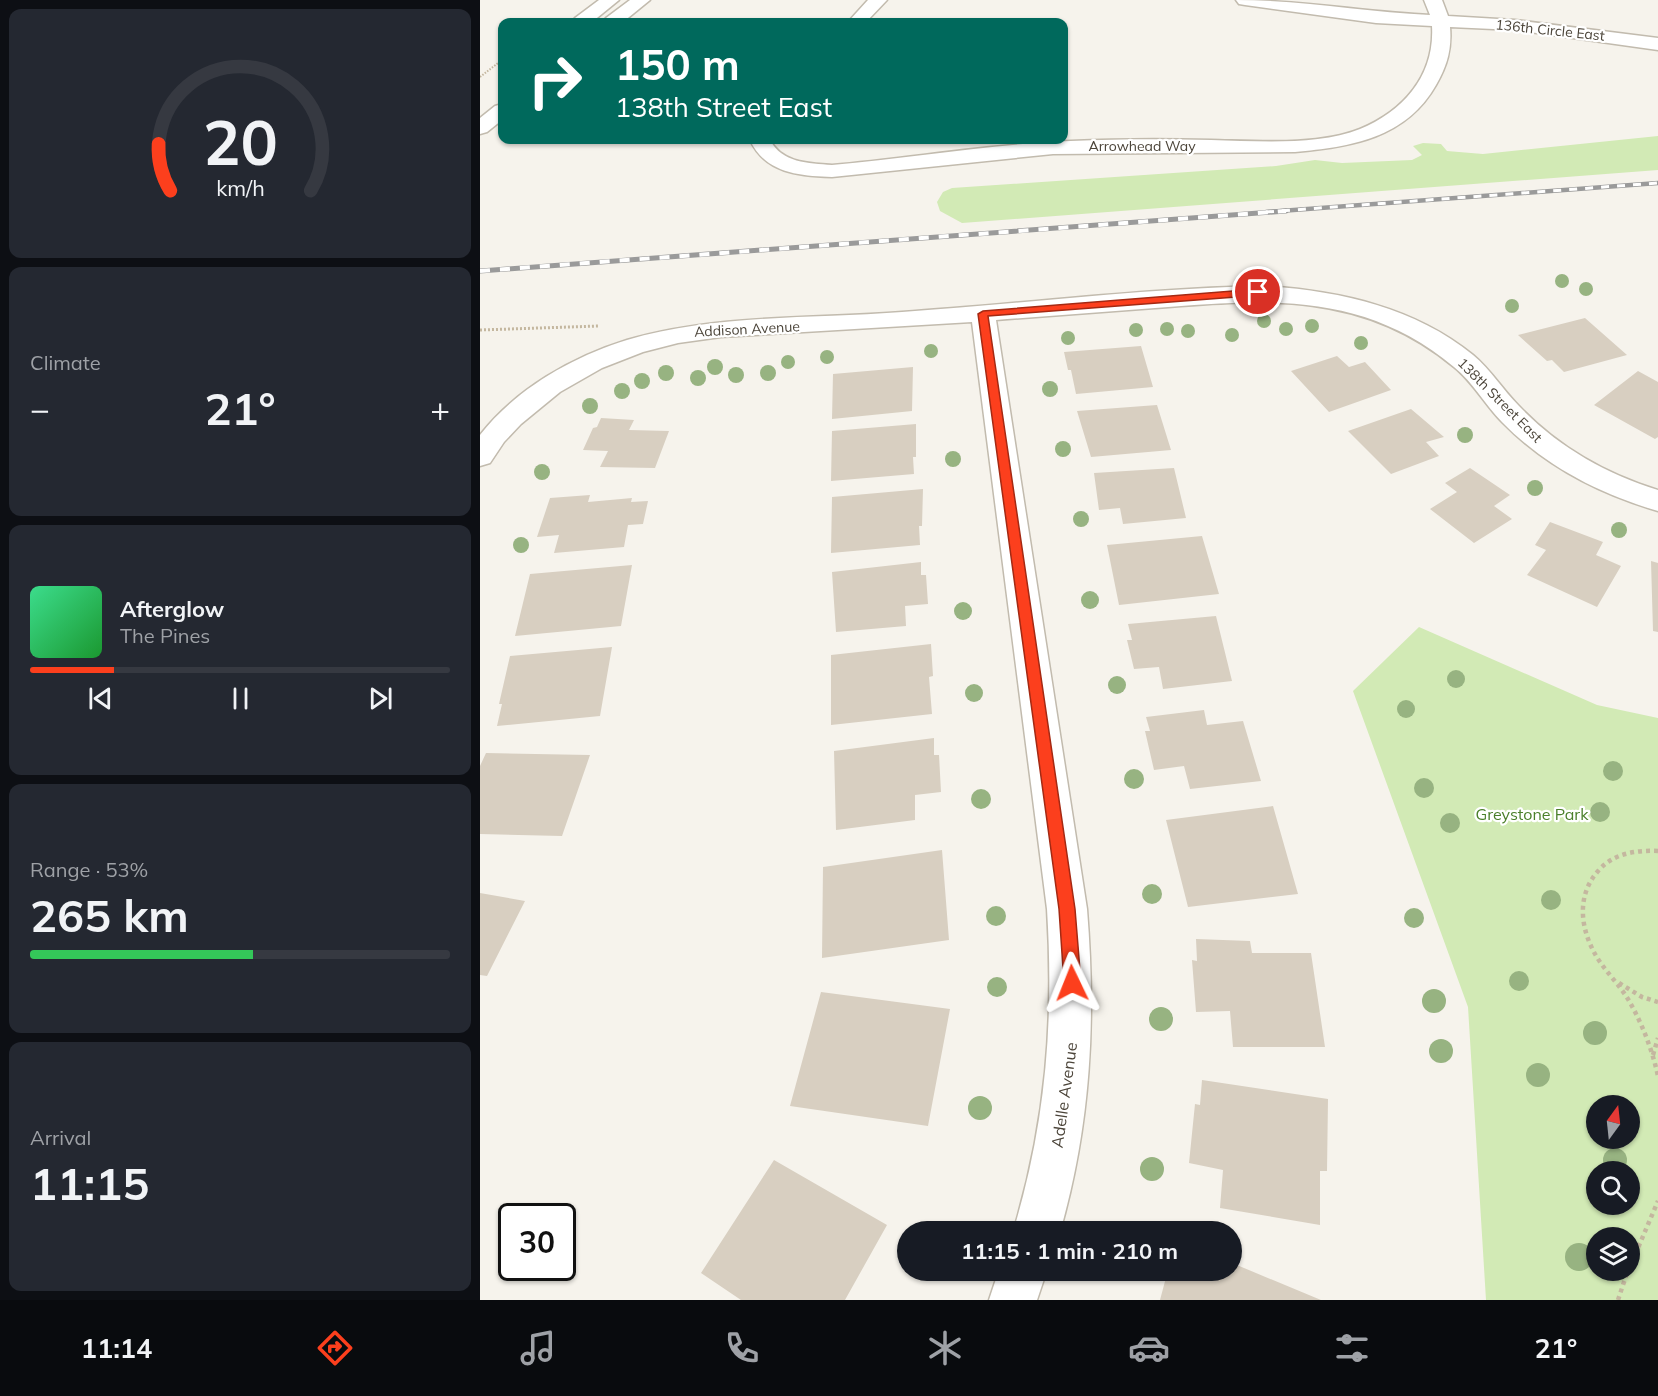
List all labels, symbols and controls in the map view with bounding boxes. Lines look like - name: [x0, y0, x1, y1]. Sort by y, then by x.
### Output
- street label: 136th Circle East: [1495, 15, 1606, 45]
- text: 150 m: [615, 38, 740, 91]
- icon: right: [516, 42, 594, 120]
- text: 138th Street East: [615, 90, 832, 124]
- text: 20: [203, 102, 277, 181]
- street label: Arrowhead Way: [1088, 137, 1196, 155]
- text: km/h: [216, 174, 264, 201]
- pin: [1232, 266, 1283, 317]
- icon: arrive: [1241, 275, 1274, 308]
- street label: Addison Avenue: [694, 317, 800, 341]
- text: Climate: [30, 350, 101, 375]
- street label: 138th Street East: [1454, 354, 1546, 446]
- text: 21°: [204, 380, 276, 436]
- text: −: [30, 388, 50, 429]
- text: +: [430, 388, 450, 429]
- text: Afterglow: [120, 595, 224, 623]
- text: The Pines: [120, 623, 210, 648]
- icon: previous: [84, 682, 117, 715]
- icon: pause: [224, 682, 257, 715]
- icon: next: [364, 682, 397, 715]
- park label: Greystone Park: [1476, 804, 1589, 824]
- text: Range · 53%: [30, 857, 148, 882]
- text: 265 km: [30, 887, 189, 943]
- position arrow: [1040, 951, 1104, 1015]
- street label: Adelle Avenue: [1047, 1041, 1081, 1149]
- north arrow: [1586, 1095, 1640, 1149]
- map controls: [1586, 1095, 1640, 1281]
- text: Arrival: [30, 1125, 91, 1150]
- text: 11:15: [30, 1155, 149, 1211]
- button: search: [1586, 1161, 1640, 1215]
- speed limit sign: 30: [498, 1203, 576, 1281]
- button: layers: [1586, 1227, 1640, 1281]
- text: 11:15 · 1 min · 210 m: [961, 1237, 1178, 1265]
- icon: directions: [314, 1327, 356, 1369]
- icon: music: [517, 1327, 559, 1369]
- icon: phone: [721, 1327, 763, 1369]
- icon: climate: [924, 1327, 966, 1369]
- icon: car: [1128, 1327, 1170, 1369]
- icon: filters: [1331, 1327, 1373, 1369]
- text: 11:14: [81, 1331, 152, 1365]
- text: 21°: [1535, 1331, 1577, 1365]

